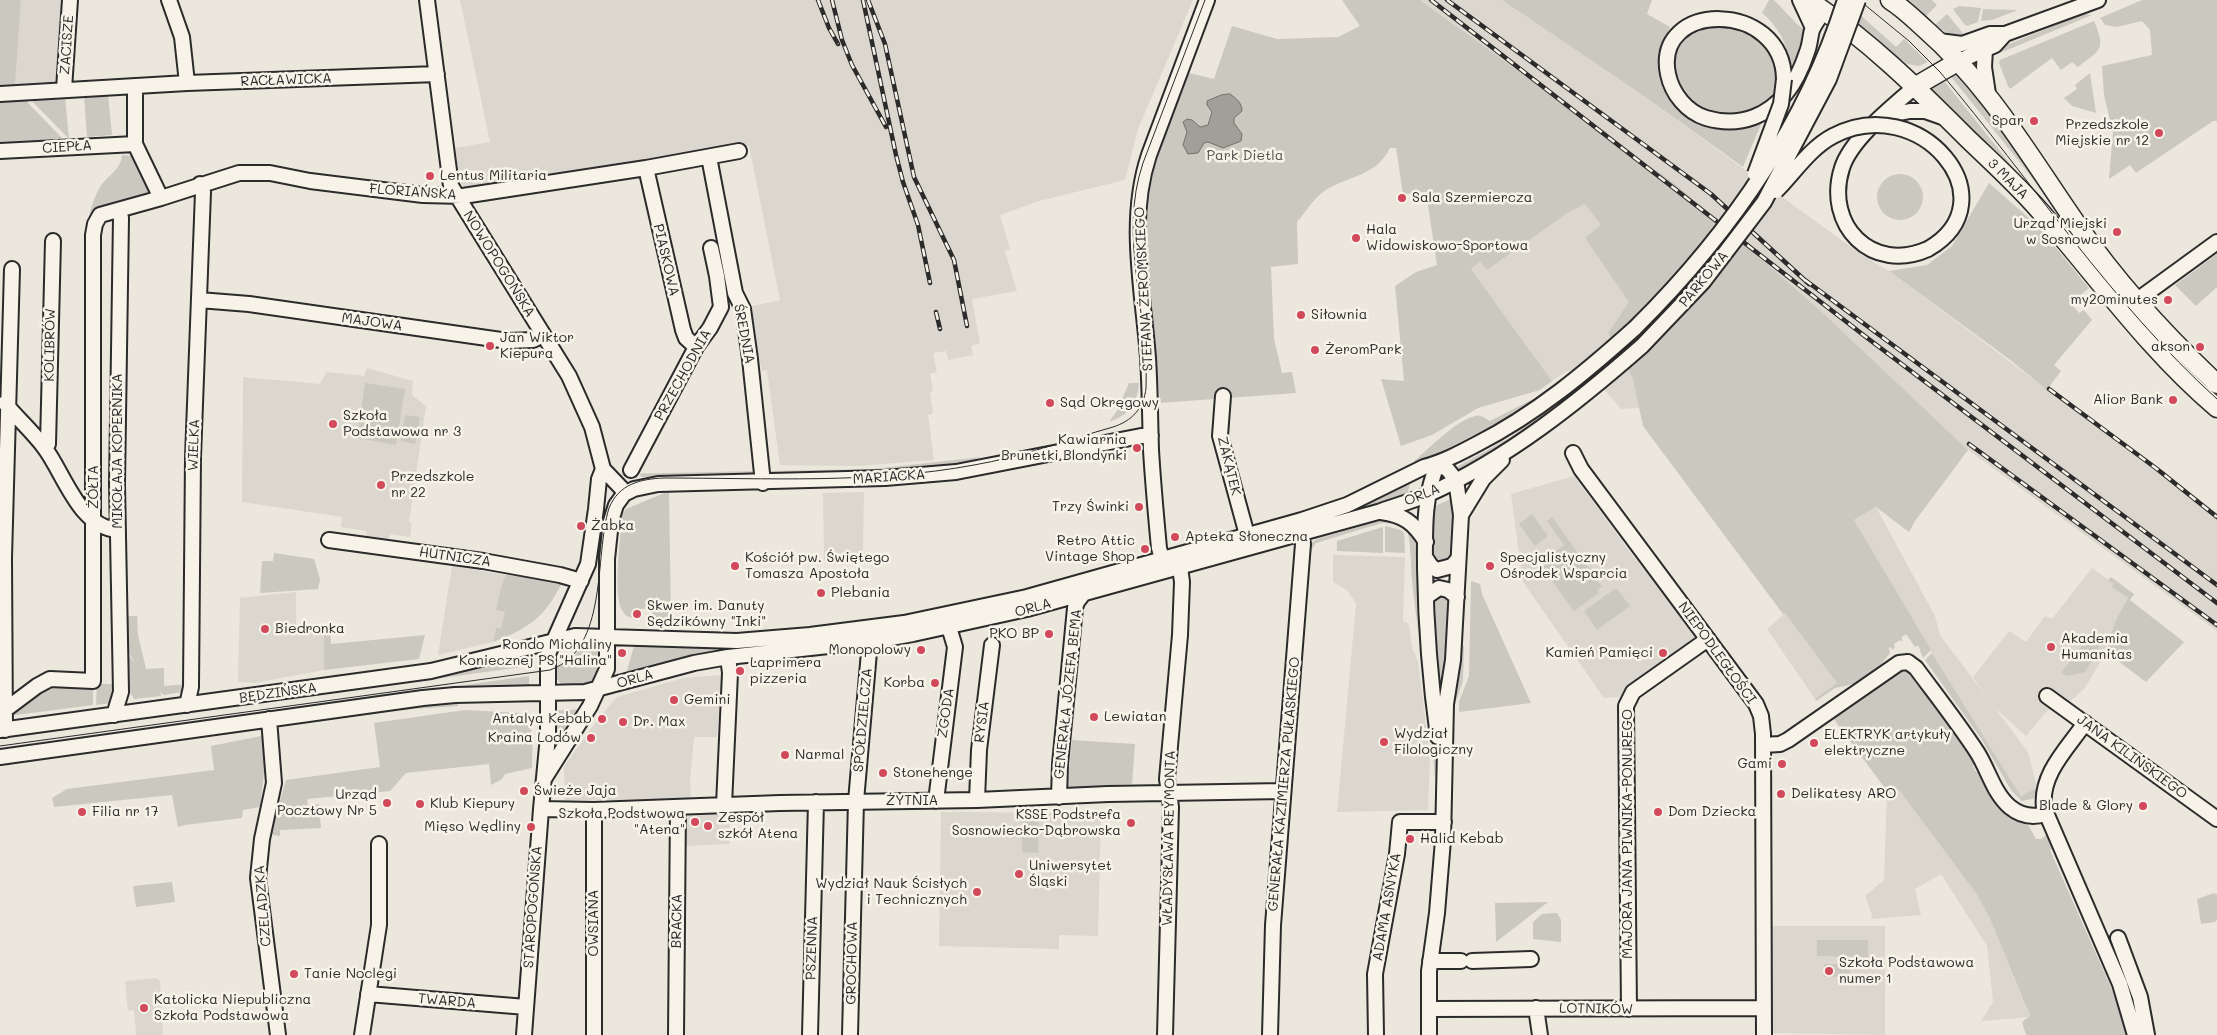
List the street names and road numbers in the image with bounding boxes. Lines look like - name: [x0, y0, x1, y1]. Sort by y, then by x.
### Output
- street label: ZACISZE: [57, 15, 77, 75]
- street label: RACŁAWICKA: [240, 70, 332, 90]
- street label: CIEPŁA: [42, 137, 92, 157]
- street label: 3 MAJA: [1984, 155, 2032, 203]
- street label: FLORIAŃSKA: [369, 181, 457, 203]
- street label: STEFANA ŻEROMSKIEGO: [1131, 206, 1157, 372]
- street label: NOWOPOGOŃSKA: [459, 208, 539, 320]
- street label: PIASKOWA: [650, 222, 682, 298]
- street label: PARKOWA: [1676, 248, 1732, 310]
- street label: ŚREDNIA: [730, 303, 758, 365]
- street label: KOLIBRÓW: [41, 308, 59, 382]
- street label: MAJOWA: [340, 309, 404, 335]
- street label: PRZECHODNIA: [651, 326, 715, 424]
- street label: MIKOŁAJA KOPERNIKA: [110, 373, 126, 529]
- street label: WIELKA: [185, 419, 203, 471]
- street label: ZAKĄTEK: [1214, 435, 1244, 497]
- street label: ŻÓŁTA: [86, 465, 102, 509]
- street label: MARIACKA: [852, 466, 926, 488]
- street label: ORLA: [1402, 480, 1442, 510]
- street label: HUTNICZA: [418, 544, 492, 570]
- street label: ORLA: [1013, 595, 1053, 621]
- street label: NIEPODLEGŁOŚCI: [1674, 599, 1760, 707]
- street label: GENERAŁA JÓZEFA BEMA: [1051, 608, 1085, 780]
- street label: GENERAŁA KAZIMIERZA PUŁASKIEGO: [1264, 656, 1304, 912]
- street label: ORLA: [615, 666, 655, 692]
- street label: SPÓŁDZIELCZA: [850, 667, 876, 773]
- street label: BĘDZIŃSKA: [238, 679, 318, 707]
- street label: ZGODA: [934, 687, 958, 739]
- street label: RYSIA: [971, 700, 993, 744]
- street label: MAJORA JANA PIWNIKA-PONUREGO: [1620, 709, 1636, 959]
- street label: JANA KILIŃSKIEGO: [2074, 711, 2190, 803]
- street label: WŁADYSŁAWA REYMONTA: [1159, 750, 1179, 926]
- street label: ŻYTNIA: [886, 793, 938, 809]
- street label: STAROPOGOŃSKA: [520, 845, 546, 969]
- street label: ADAMA ASNYKA: [1369, 852, 1405, 962]
- street label: CZELADZKA: [251, 865, 275, 947]
- street label: OWSIANA: [586, 889, 602, 957]
- street label: BRACKA: [668, 894, 686, 948]
- street label: PSZENNA: [802, 916, 822, 980]
- street label: GROCHOWA: [843, 921, 861, 1005]
- street label: TWARDA: [417, 990, 477, 1012]
- street label: LOTNIKÓW: [1559, 1000, 1633, 1018]

